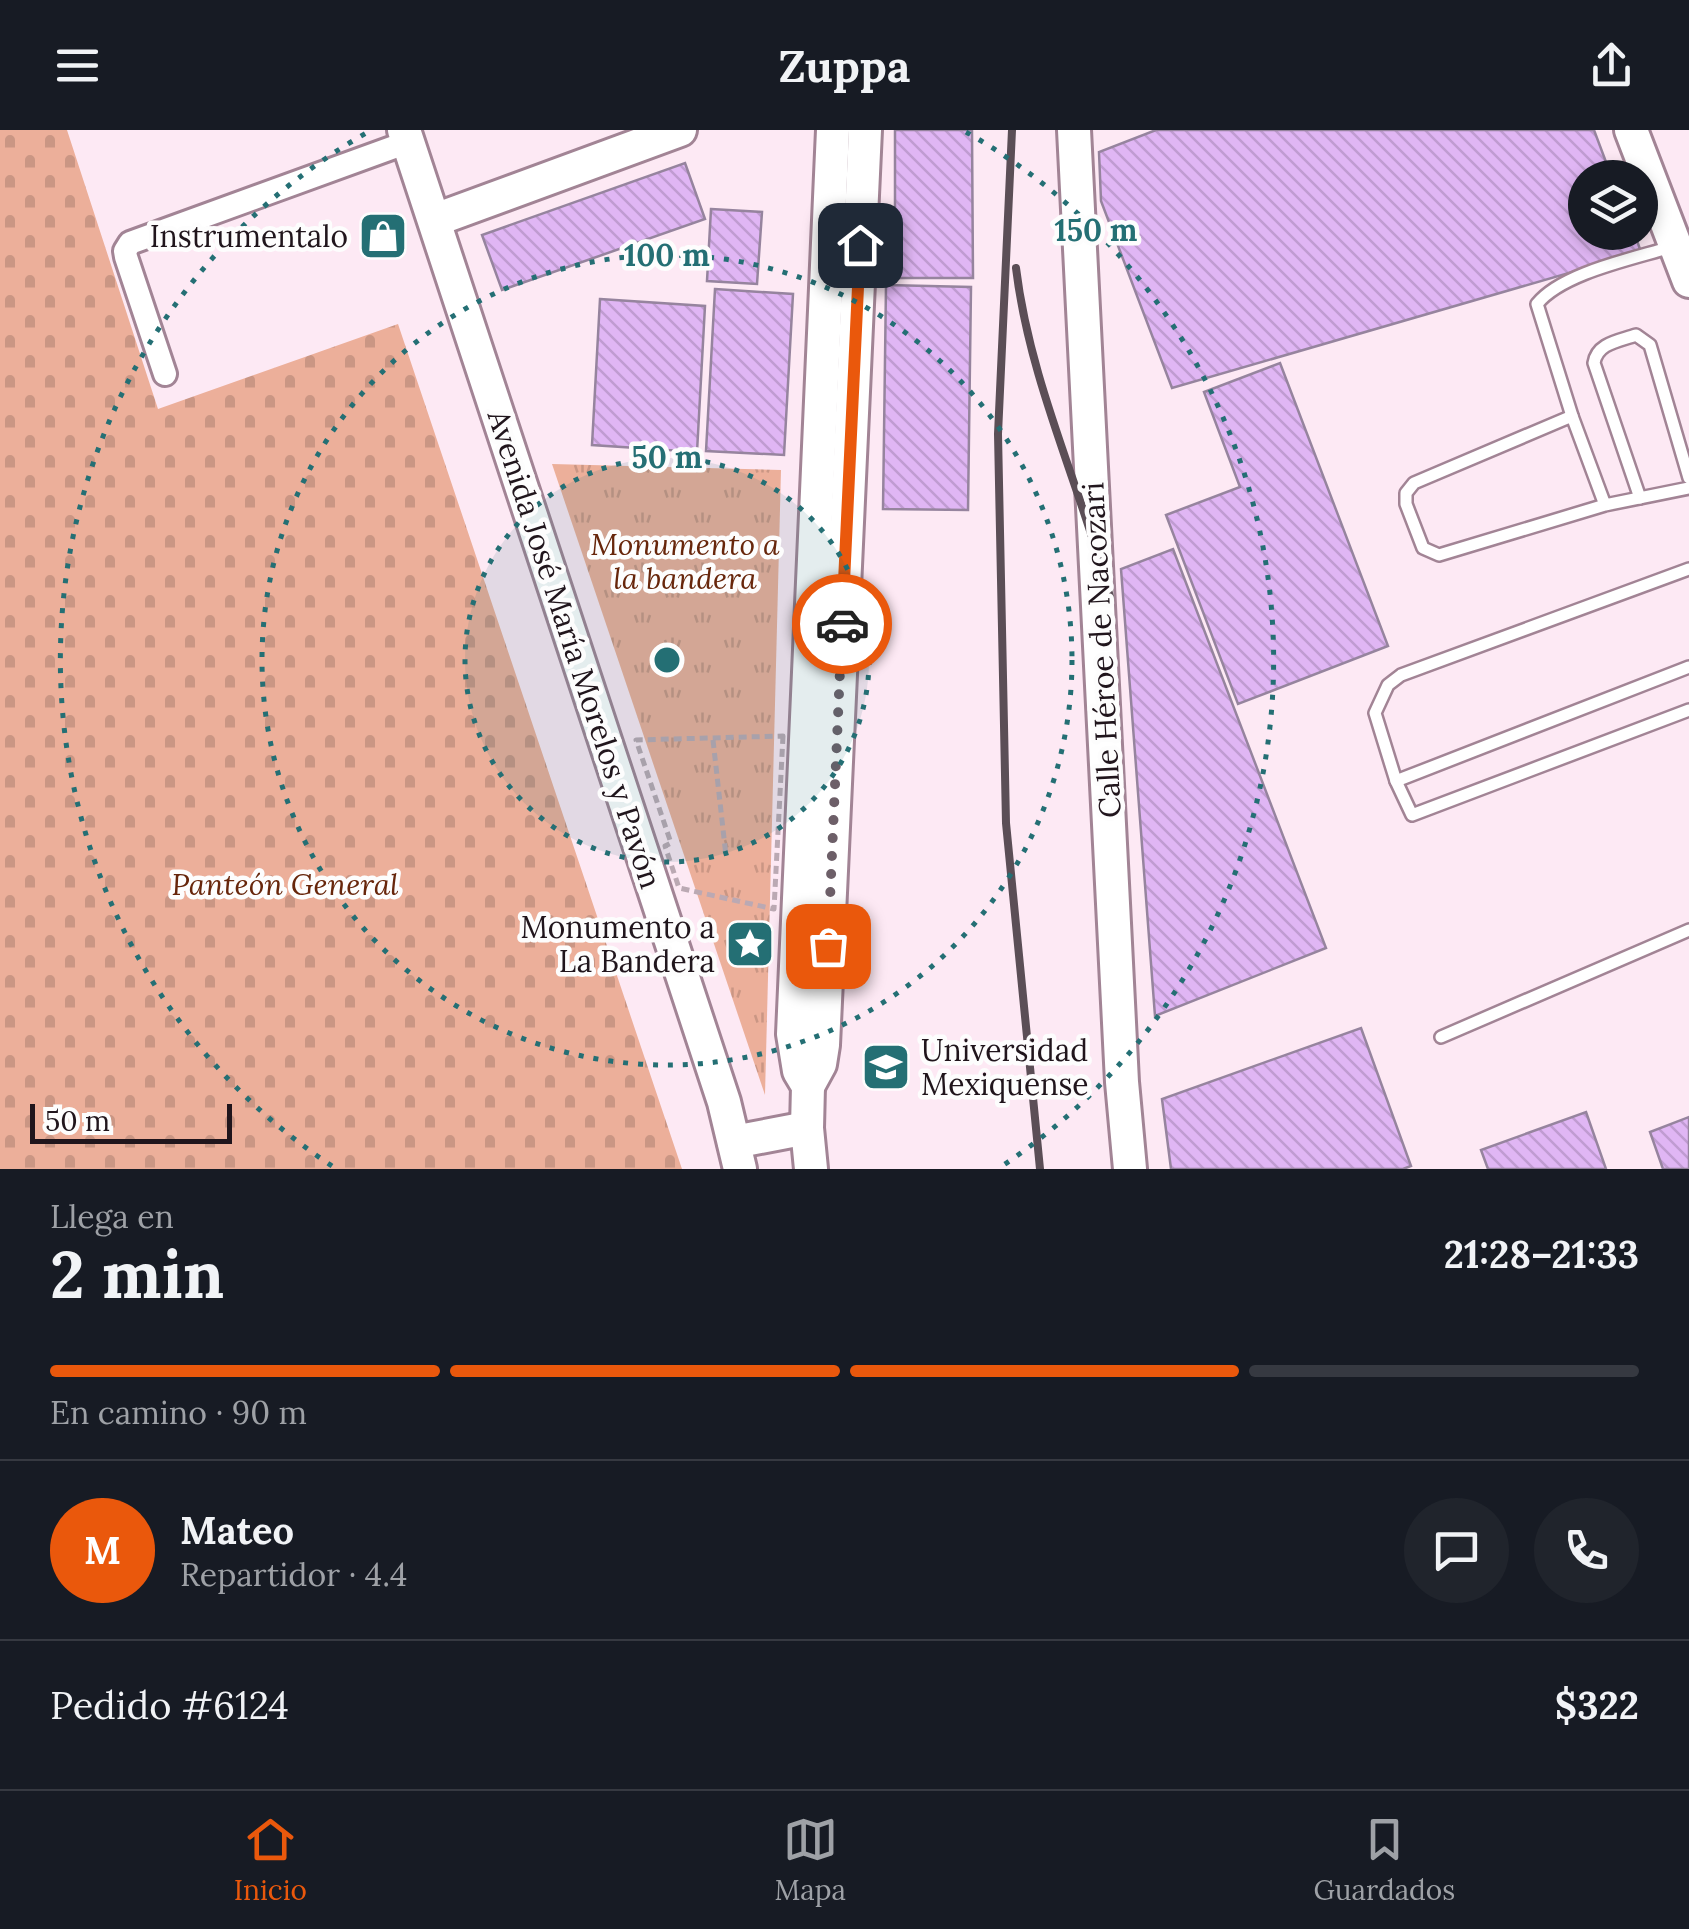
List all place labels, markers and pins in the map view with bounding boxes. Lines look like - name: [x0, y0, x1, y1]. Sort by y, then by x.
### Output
- pin: [818, 203, 903, 288]
- shop icon: Instrumentalo: [357, 210, 409, 262]
- place label: Instrumentalo: [150, 217, 348, 255]
- centre of rings: [649, 642, 685, 678]
- pin: [786, 904, 871, 989]
- place label: Monumento a La Bandera: [520, 908, 715, 980]
- place icon: Monumento a La Bandera: [724, 918, 776, 970]
- place label: Universidad Mexiquense: [921, 1031, 1089, 1103]
- school or university icon: Universidad Mexiquense: [860, 1041, 912, 1093]

